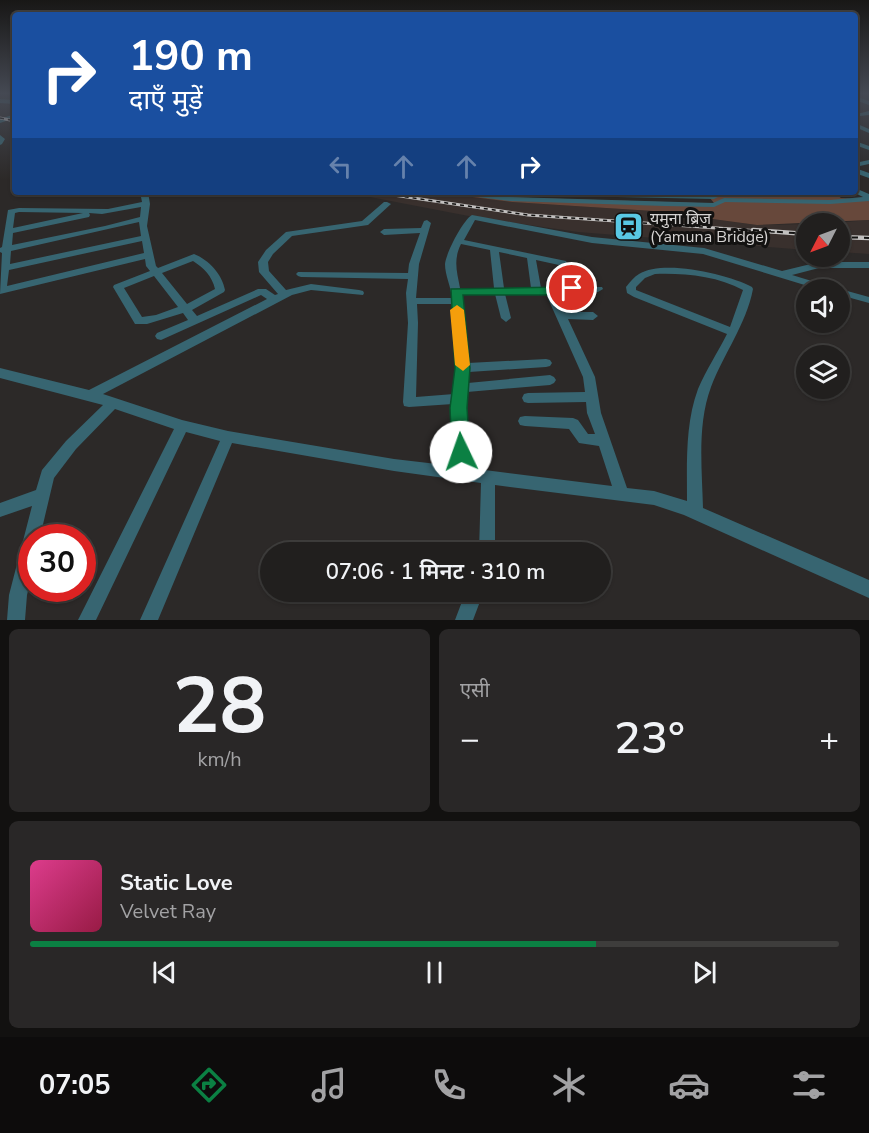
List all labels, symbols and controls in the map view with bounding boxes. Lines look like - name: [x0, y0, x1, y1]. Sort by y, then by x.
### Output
- text: 190 m: [129, 28, 253, 85]
- icon: right: [30, 36, 108, 114]
- text: दाएँ मुड़ें: [129, 82, 203, 119]
- icon: left: [324, 150, 357, 183]
- icon: ahead: [387, 150, 420, 183]
- icon: ahead: [450, 150, 483, 183]
- icon: right: [513, 150, 546, 183]
- place label: यमुना ब्रिज (Yamuna Bridge): [650, 208, 769, 248]
- station icon: यमुना ब्रिज (Yamuna Bridge): [613, 211, 645, 243]
- north arrow: [796, 213, 850, 267]
- map controls: [796, 213, 850, 399]
- pin: [546, 262, 597, 313]
- icon: arrive: [555, 271, 588, 304]
- button: sound: [796, 279, 850, 333]
- button: layers: [796, 345, 850, 399]
- position arrow: [429, 420, 493, 484]
- speed limit sign: 30: [18, 524, 96, 602]
- text: 07:06 · 1 मिनट · 310 m: [326, 557, 545, 587]
- text: 28: [173, 653, 266, 760]
- text: एसी: [460, 677, 490, 704]
- text: 23°: [614, 708, 685, 769]
- text: −: [460, 717, 480, 762]
- text: +: [819, 717, 839, 762]
- text: km/h: [197, 746, 242, 773]
- text: Static Love: [120, 868, 233, 898]
- text: Velvet Ray: [120, 898, 216, 925]
- icon: previous: [148, 956, 181, 989]
- icon: pause: [418, 956, 451, 989]
- icon: next: [688, 956, 721, 989]
- icon: directions: [188, 1064, 230, 1106]
- icon: music: [308, 1064, 350, 1106]
- icon: phone: [428, 1064, 470, 1106]
- icon: climate: [548, 1064, 590, 1106]
- icon: car: [668, 1064, 710, 1106]
- icon: filters: [788, 1064, 830, 1106]
- text: 07:05: [39, 1067, 110, 1104]

